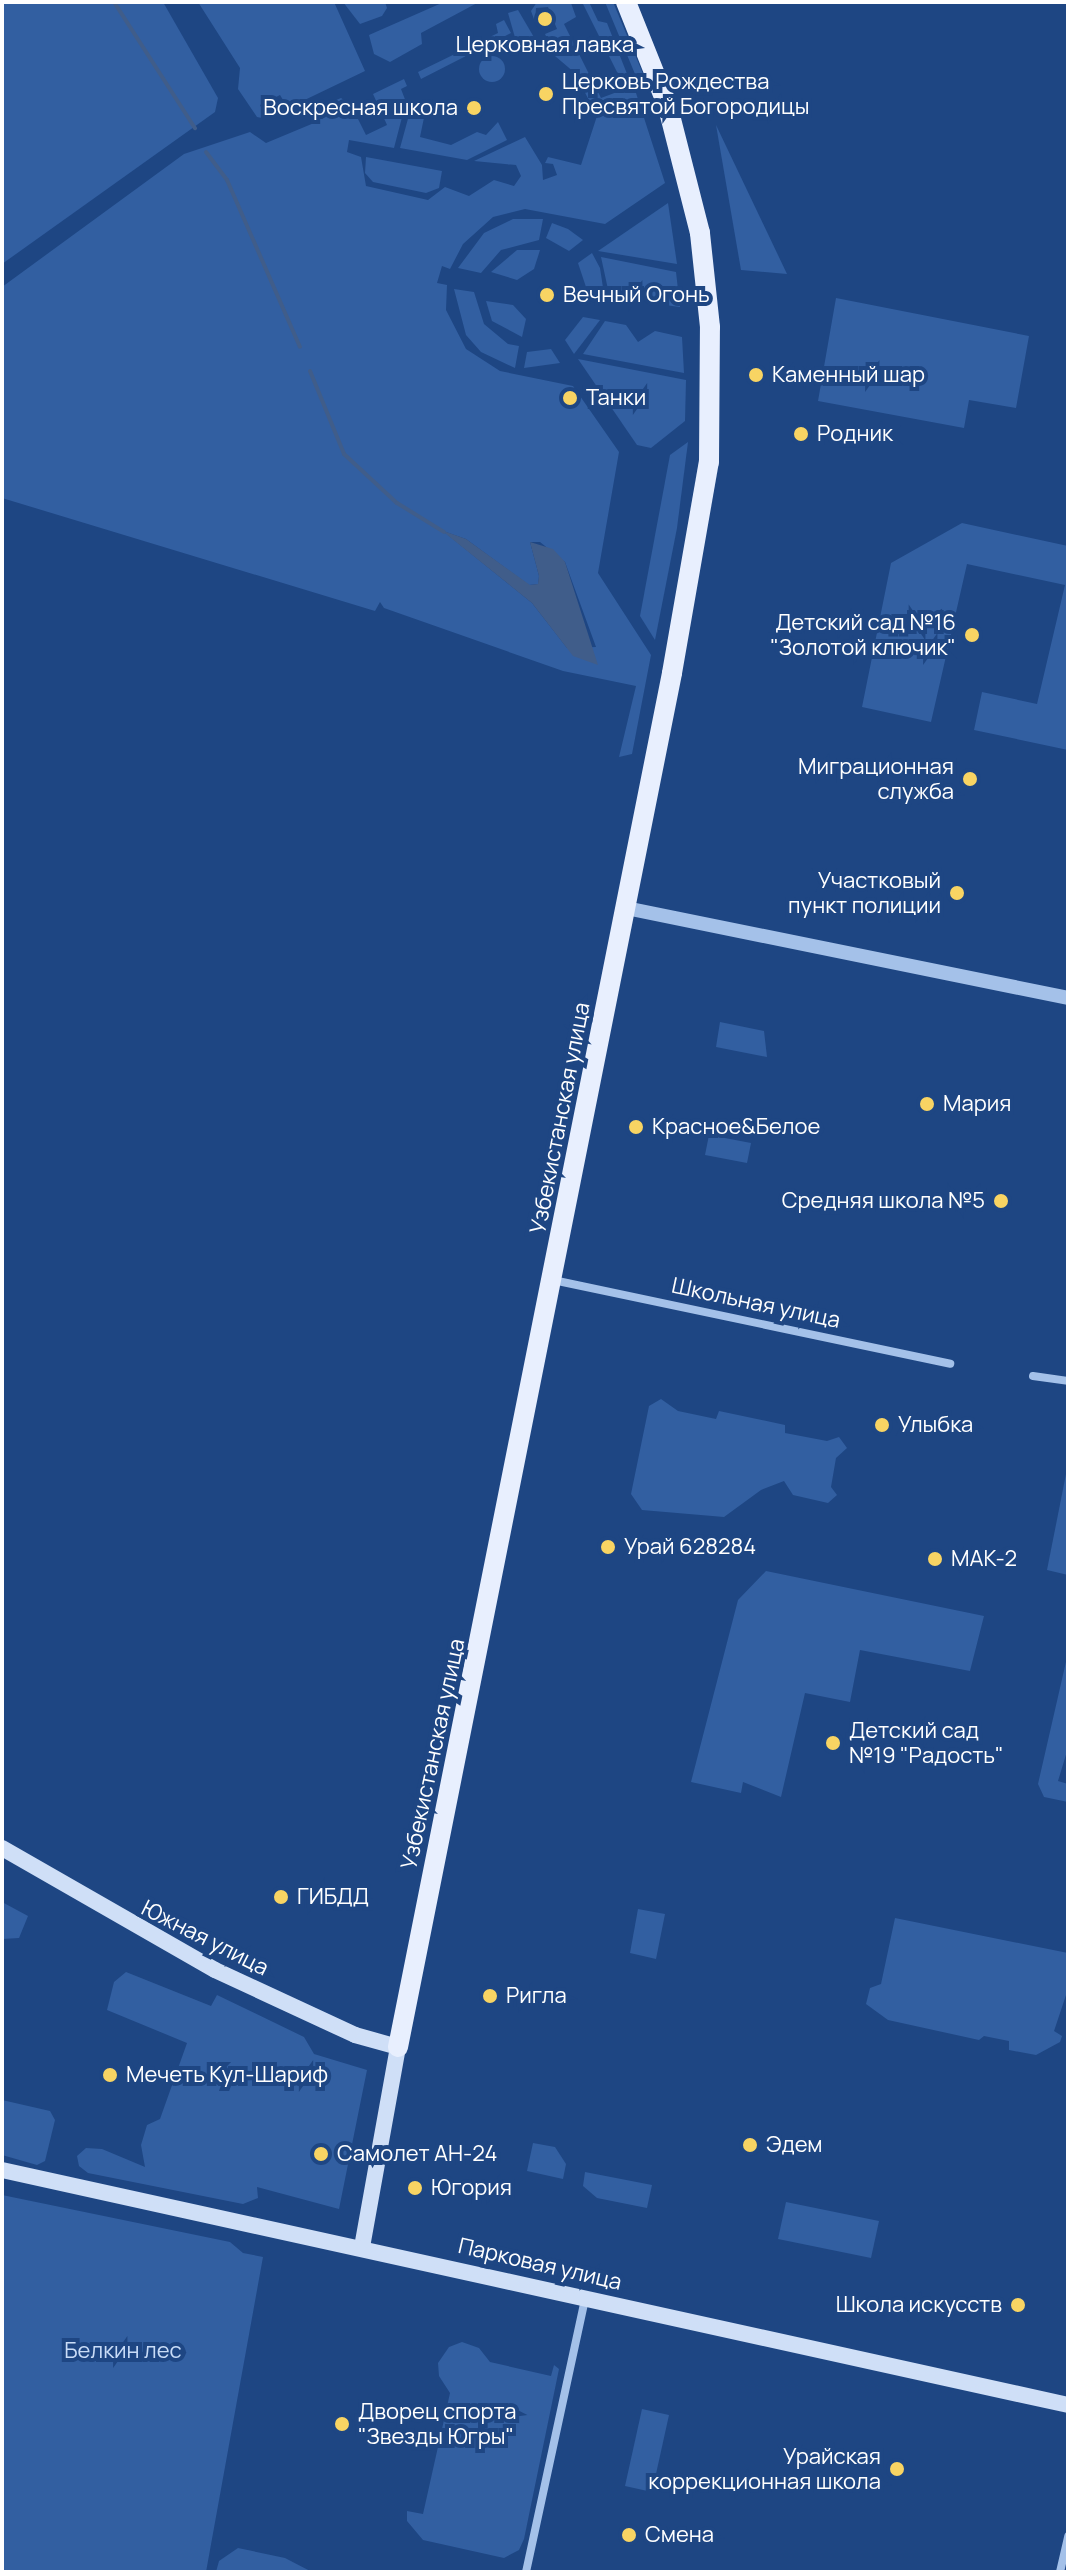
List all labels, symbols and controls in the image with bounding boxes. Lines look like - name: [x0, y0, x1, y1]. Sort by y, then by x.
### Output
- marker: Церковная лавка: [536, 10, 554, 28]
- place label: Церковная лавка: [456, 32, 634, 58]
- place label: Церковь Рождества Пресвятой Богородицы: [562, 68, 809, 120]
- marker: Церковь Рождества Пресвятой Богородицы: [537, 85, 555, 103]
- place label: Воскресная школа: [263, 95, 458, 121]
- marker: Воскресная школа: [465, 99, 483, 117]
- place label: Вечный Огонь: [563, 282, 710, 308]
- marker: Вечный Огонь: [538, 286, 556, 304]
- place label: Каменный шар: [772, 362, 925, 388]
- marker: Каменный шар: [747, 366, 765, 384]
- place label: Танки: [586, 385, 646, 411]
- marker: Танки: [561, 389, 579, 407]
- place label: Родник: [817, 421, 893, 447]
- marker: Родник: [792, 425, 810, 443]
- place label: Детский сад №16 "Золотой ключик": [770, 609, 956, 660]
- marker: Детский сад №16 "Золотой ключик": [963, 626, 981, 644]
- place label: Миграционная служба: [798, 753, 954, 804]
- marker: Миграционная служба: [961, 770, 979, 788]
- place label: Участковый пункт полиции: [788, 867, 941, 918]
- marker: Участковый пункт полиции: [948, 884, 966, 902]
- street label: Узбекистанская улица: [525, 1000, 595, 1236]
- place label: Мария: [943, 1091, 1011, 1117]
- marker: Мария: [918, 1095, 936, 1113]
- place label: Красное&Белое: [652, 1114, 820, 1140]
- marker: Красное&Белое: [627, 1118, 645, 1136]
- place label: Средняя школа №5: [782, 1188, 985, 1214]
- marker: Средняя школа №5: [992, 1192, 1010, 1210]
- street label: Школьная улица: [669, 1272, 843, 1334]
- place label: Улыбка: [898, 1412, 973, 1438]
- marker: Улыбка: [873, 1416, 891, 1434]
- place label: Урай 628284: [624, 1534, 756, 1560]
- marker: Урай 628284: [599, 1538, 617, 1556]
- place label: МАК-2: [951, 1546, 1017, 1572]
- marker: МАК-2: [926, 1550, 944, 1568]
- street label: Узбекистанская улица: [396, 1636, 470, 1872]
- place label: Детский сад №19 "Радость": [849, 1717, 1004, 1768]
- marker: Детский сад №19 "Радость": [824, 1734, 842, 1752]
- place label: ГИБДД: [297, 1884, 369, 1910]
- marker: ГИБДД: [272, 1888, 290, 1906]
- street label: Южная улица: [137, 1895, 273, 1981]
- place label: Ригла: [506, 1983, 567, 2009]
- marker: Ригла: [481, 1987, 499, 2005]
- place label: Мечеть Кул-Шариф: [126, 2062, 328, 2088]
- marker: Мечеть Кул-Шариф: [101, 2066, 119, 2084]
- place label: Эдем: [766, 2132, 822, 2158]
- marker: Эдем: [741, 2136, 759, 2154]
- place label: Самолет АН-24: [337, 2141, 497, 2167]
- marker: Самолет АН-24: [312, 2145, 330, 2163]
- place label: Югория: [431, 2175, 512, 2201]
- marker: Югория: [406, 2179, 424, 2197]
- street label: Парковая улица: [456, 2232, 624, 2296]
- place label: Школа искусств: [836, 2292, 1002, 2318]
- marker: Школа искусств: [1009, 2296, 1027, 2314]
- park label: Белкин лес: [64, 2338, 182, 2364]
- place label: Дворец спорта "Звезды Югры": [358, 2398, 517, 2450]
- marker: Дворец спорта "Звезды Югры": [333, 2415, 351, 2433]
- place label: Урайская коррекционная школа: [648, 2443, 881, 2494]
- marker: Урайская коррекционная школа: [888, 2460, 906, 2478]
- place label: Смена: [645, 2522, 714, 2548]
- marker: Смена: [620, 2526, 638, 2544]

